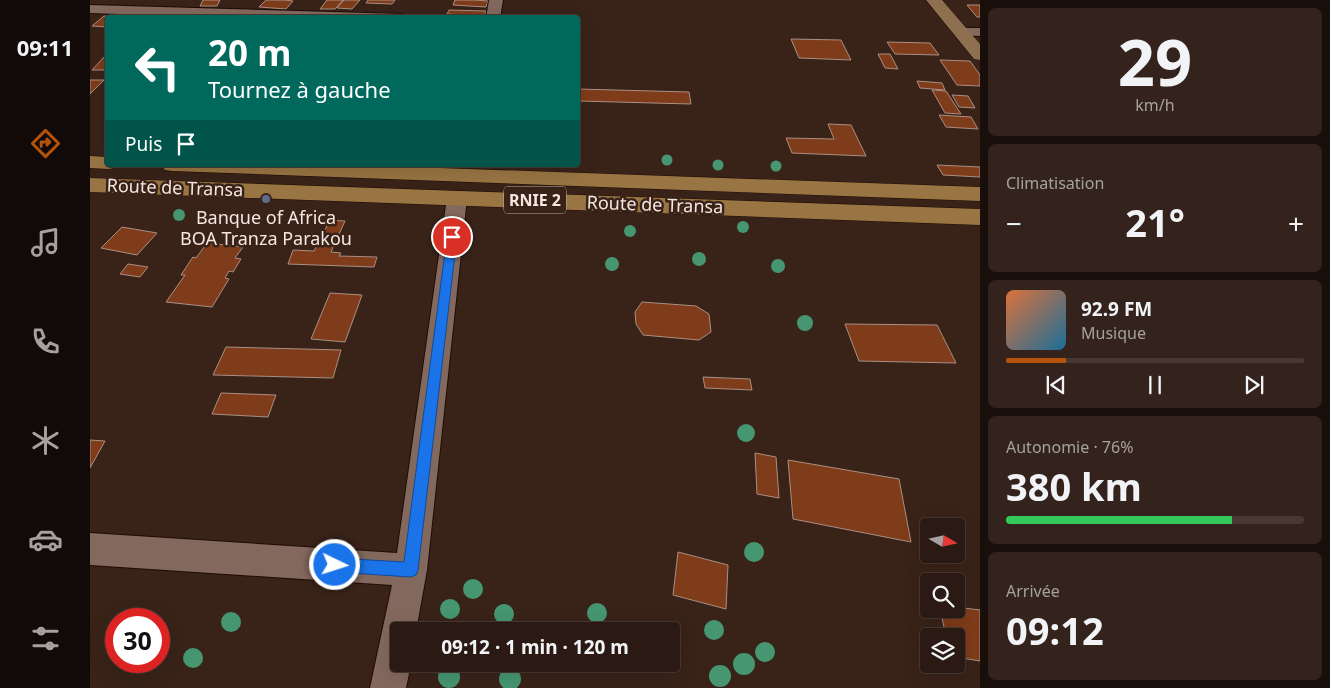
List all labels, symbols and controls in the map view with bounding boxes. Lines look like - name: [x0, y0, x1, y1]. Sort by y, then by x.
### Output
- text: 29: [1118, 17, 1192, 105]
- text: 20 m: [208, 29, 291, 76]
- text: 09:11: [17, 32, 73, 62]
- icon: left: [125, 35, 190, 100]
- text: Tournez à gauche: [208, 74, 391, 104]
- text: km/h: [1135, 94, 1175, 116]
- icon: directions: [28, 126, 63, 161]
- icon: arrive: [172, 130, 200, 158]
- text: Puis: [125, 131, 162, 157]
- text: Climatisation: [1006, 172, 1104, 194]
- street label: Route de Transa: [106, 173, 244, 201]
- road number: RNIE 2: [504, 186, 566, 214]
- street label: Route de Transa: [586, 190, 724, 218]
- marker: Banque of Africa BOA Tranza Parakou: [260, 193, 272, 205]
- text: 21°: [1125, 196, 1185, 248]
- text: −: [1006, 204, 1022, 242]
- text: +: [1288, 204, 1304, 242]
- place label: Banque of Africa BOA Tranza Parakou: [180, 205, 352, 250]
- pin: [431, 216, 473, 258]
- icon: arrive: [438, 223, 466, 251]
- icon: music: [28, 225, 63, 260]
- text: 92.9 FM: [1081, 296, 1152, 322]
- text: Musique: [1081, 322, 1146, 344]
- icon: phone: [28, 324, 63, 359]
- icon: previous: [1042, 371, 1070, 399]
- icon: pause: [1141, 371, 1169, 399]
- icon: next: [1240, 371, 1268, 399]
- icon: climate: [28, 423, 63, 458]
- text: Autonomie · 76%: [1006, 436, 1133, 458]
- text: 380 km: [1006, 460, 1142, 512]
- north arrow: [920, 518, 965, 562]
- map controls: [920, 518, 965, 673]
- icon: car: [28, 522, 63, 557]
- position arrow: [308, 538, 360, 590]
- button: search: [920, 573, 965, 618]
- text: Arrivée: [1006, 580, 1060, 602]
- text: 09:12: [1006, 604, 1104, 656]
- speed limit sign: 30: [105, 608, 170, 673]
- icon: filters: [28, 621, 63, 656]
- button: layers: [920, 628, 965, 673]
- text: 09:12 · 1 min · 120 m: [441, 634, 629, 660]

